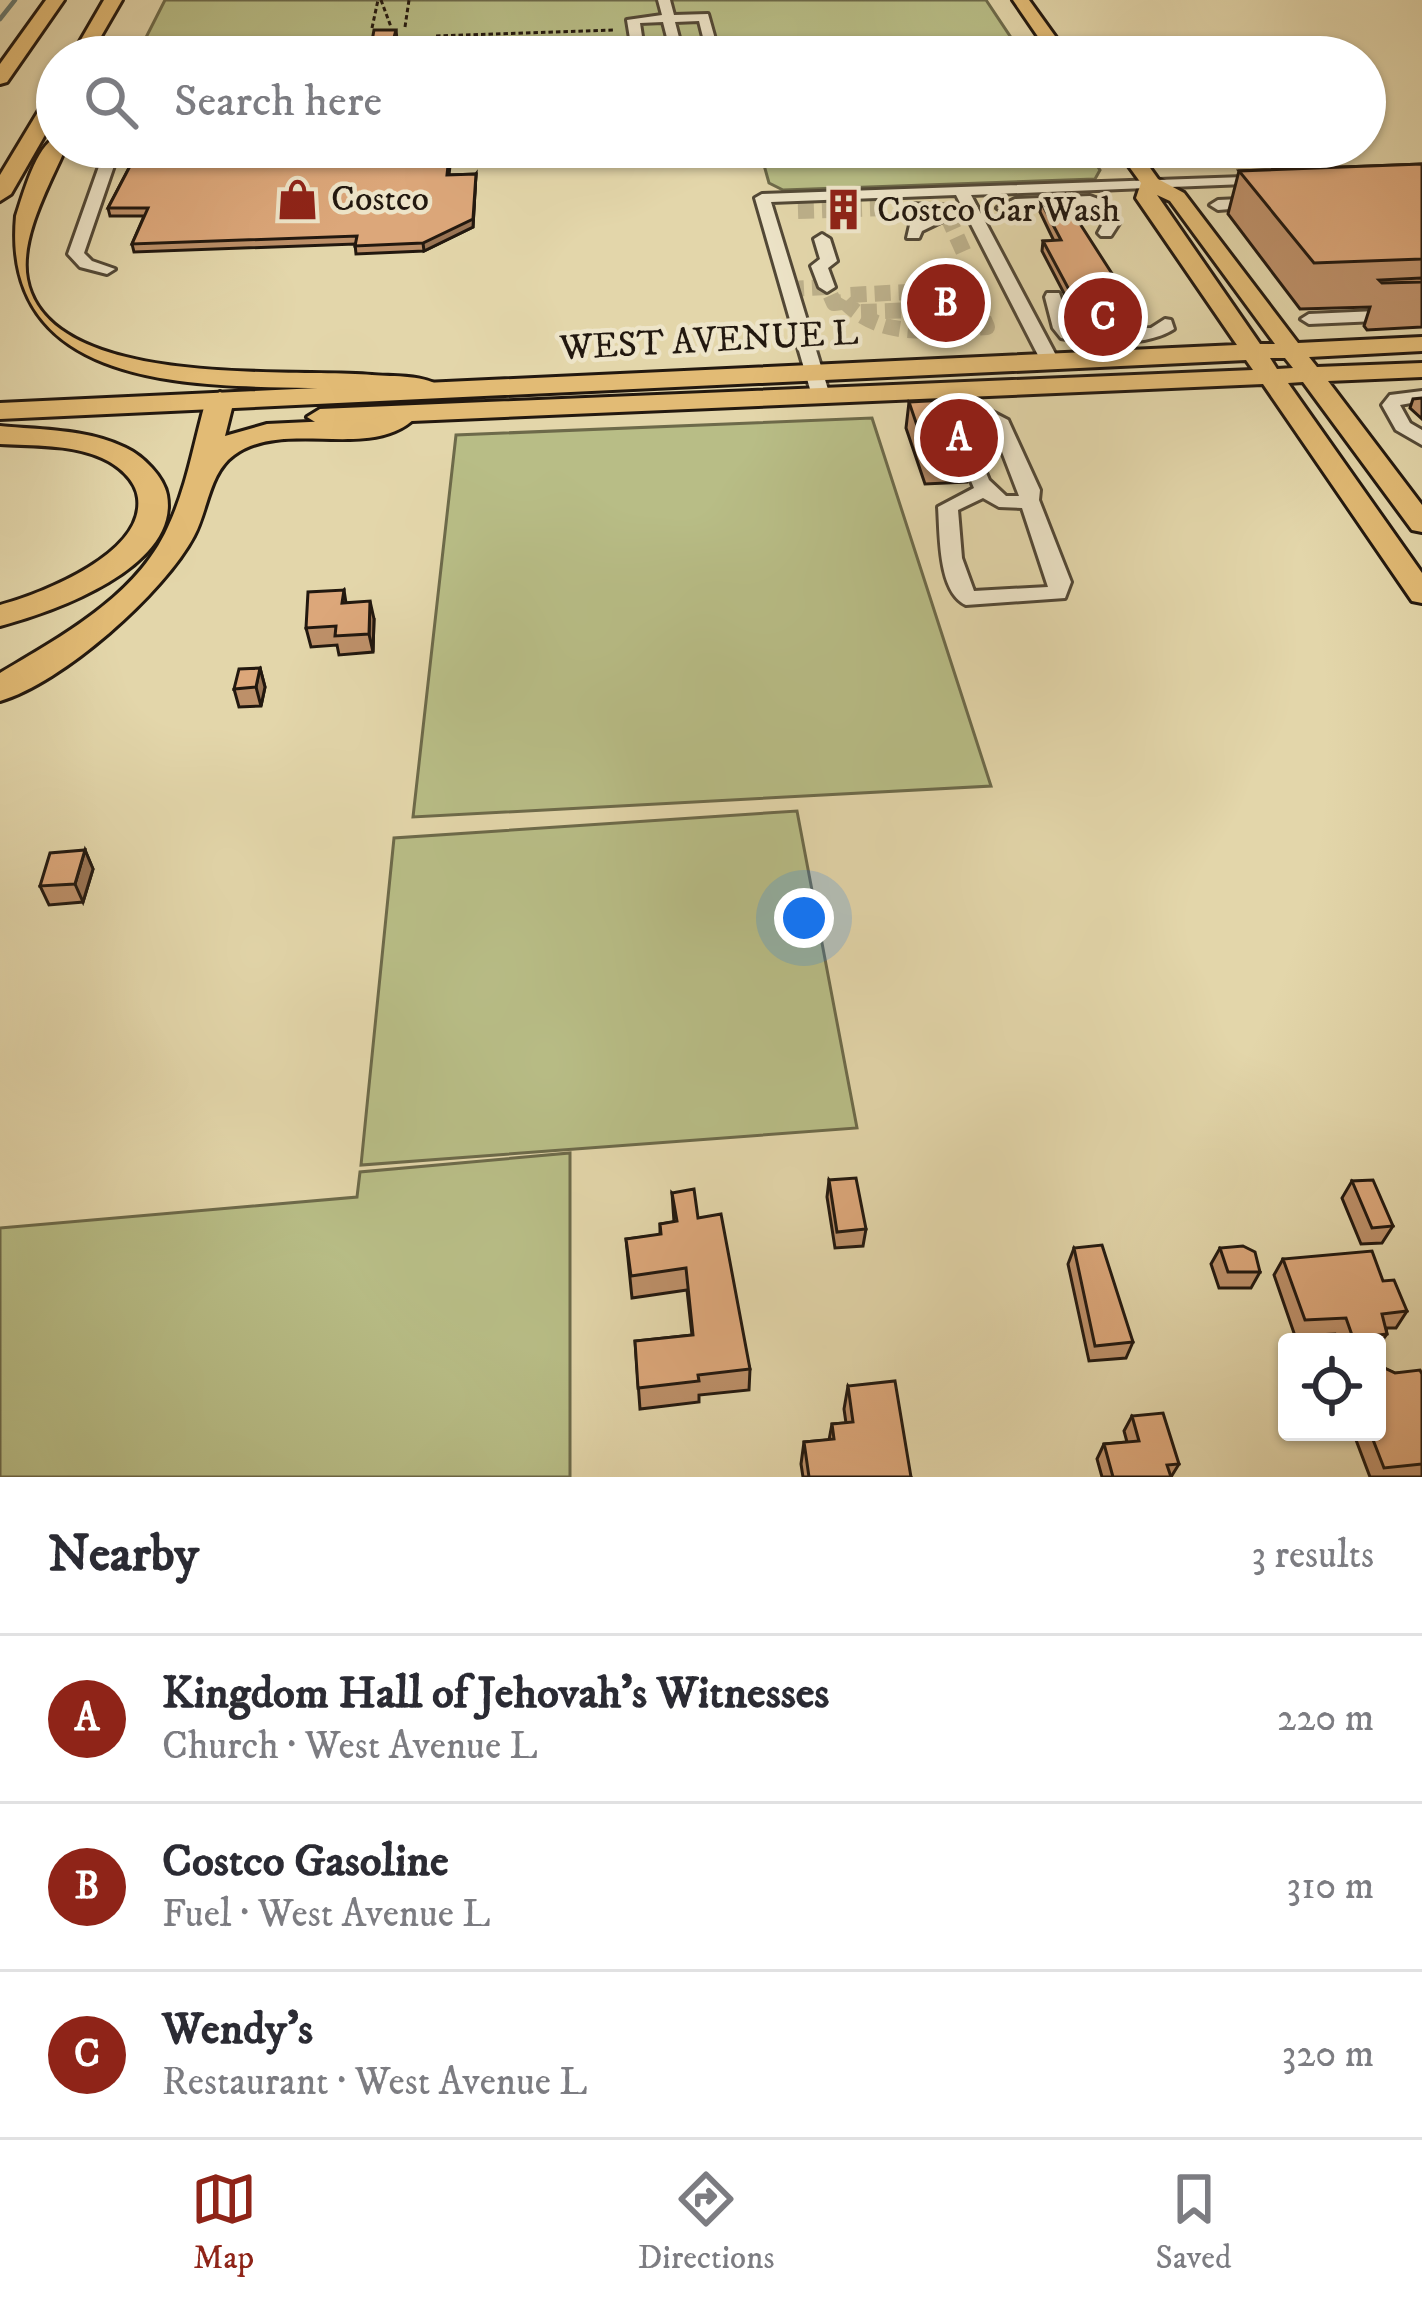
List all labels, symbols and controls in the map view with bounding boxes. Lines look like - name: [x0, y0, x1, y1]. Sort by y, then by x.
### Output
- search box: [36, 36, 1386, 168]
- icon: search: [78, 69, 144, 135]
- text: Search here: [174, 74, 382, 130]
- shop icon: Costco: [274, 176, 320, 222]
- place label: Costco: [331, 177, 429, 222]
- building icon: Costco Car Wash: [820, 187, 866, 233]
- place label: Costco Car Wash: [877, 188, 1120, 233]
- pin: B: [907, 258, 985, 348]
- pin: C: [1064, 272, 1142, 362]
- street label: WEST AVENUE L: [558, 311, 860, 371]
- pin: A: [920, 393, 998, 483]
- your location: [774, 888, 834, 948]
- map controls: [1278, 1333, 1386, 1441]
- button: locate: [1278, 1333, 1386, 1441]
- text: Nearby: [48, 1523, 199, 1587]
- text: 3 results: [1251, 1531, 1374, 1580]
- text: Kingdom Hall of Jehovah's Witnesses: [162, 1666, 829, 1722]
- text: A: [75, 1694, 99, 1743]
- text: 220 m: [1277, 1694, 1374, 1743]
- text: Church · West Avenue L: [162, 1722, 538, 1771]
- text: Costco Gasoline: [162, 1834, 449, 1890]
- text: B: [75, 1862, 99, 1911]
- text: 310 m: [1287, 1862, 1374, 1911]
- text: Fuel · West Avenue L: [162, 1890, 490, 1939]
- text: Wendy's: [162, 2002, 313, 2058]
- text: C: [74, 2030, 100, 2079]
- text: 320 m: [1282, 2030, 1374, 2079]
- text: Restaurant · West Avenue L: [162, 2058, 587, 2107]
- tab: Map: [191, 2166, 257, 2279]
- tab: Directions: [638, 2166, 774, 2279]
- tab: Saved: [1156, 2166, 1231, 2279]

